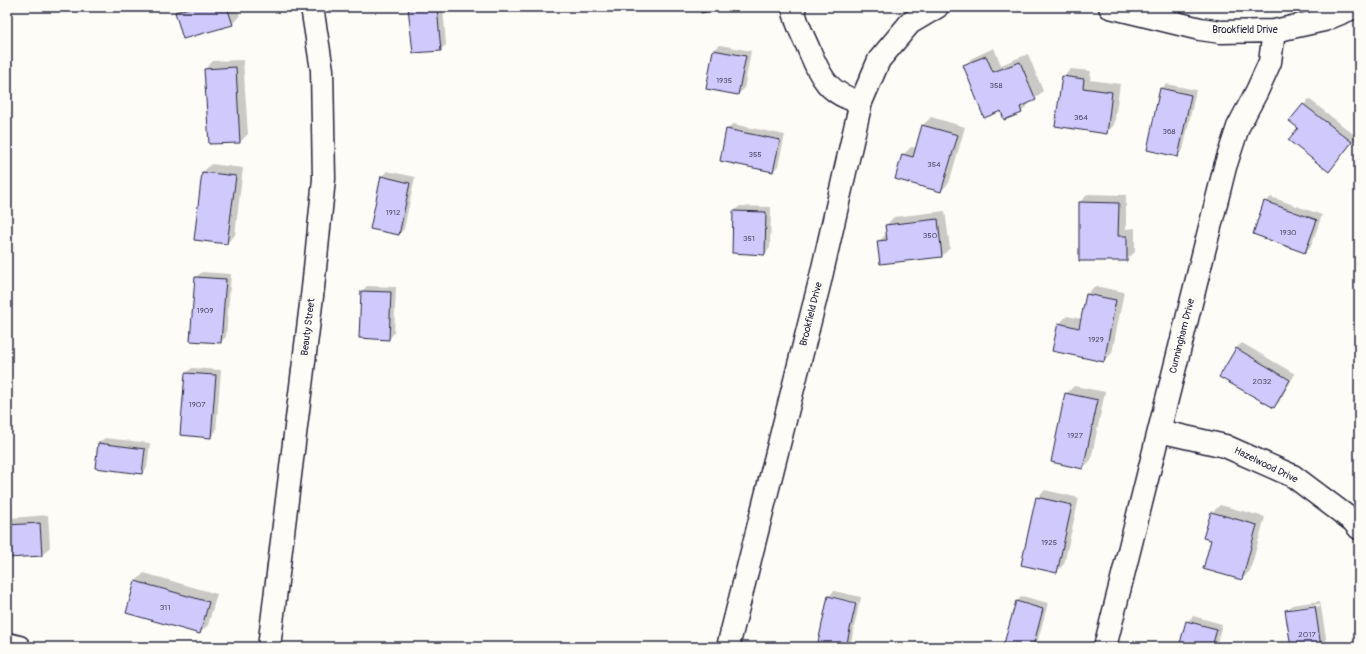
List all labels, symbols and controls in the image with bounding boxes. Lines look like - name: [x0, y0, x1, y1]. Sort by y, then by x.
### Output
- street label: Brookfield Drive: [1212, 24, 1278, 36]
- house number: 1935: [716, 76, 732, 85]
- house number: 358: [990, 81, 1002, 90]
- house number: 364: [1074, 113, 1088, 122]
- house number: 368: [1162, 127, 1176, 136]
- house number: 355: [748, 150, 762, 159]
- house number: 354: [927, 160, 941, 169]
- house number: 1912: [386, 208, 401, 217]
- house number: 1930: [1279, 228, 1297, 237]
- house number: 350: [923, 231, 938, 240]
- house number: 351: [743, 234, 755, 243]
- street label: Brookfield Drive: [797, 281, 825, 347]
- street label: Beauty Street: [299, 297, 318, 356]
- street label: Cunningham Drive: [1167, 297, 1197, 375]
- house number: 1909: [197, 306, 213, 315]
- house number: 1929: [1088, 335, 1104, 344]
- house number: 2032: [1253, 377, 1272, 386]
- house number: 1907: [189, 400, 206, 409]
- house number: 1927: [1067, 431, 1084, 440]
- street label: Hazelwood Drive: [1232, 444, 1300, 486]
- house number: 1925: [1041, 538, 1057, 547]
- house number: 311: [160, 603, 170, 612]
- house number: 2017: [1298, 630, 1316, 639]

